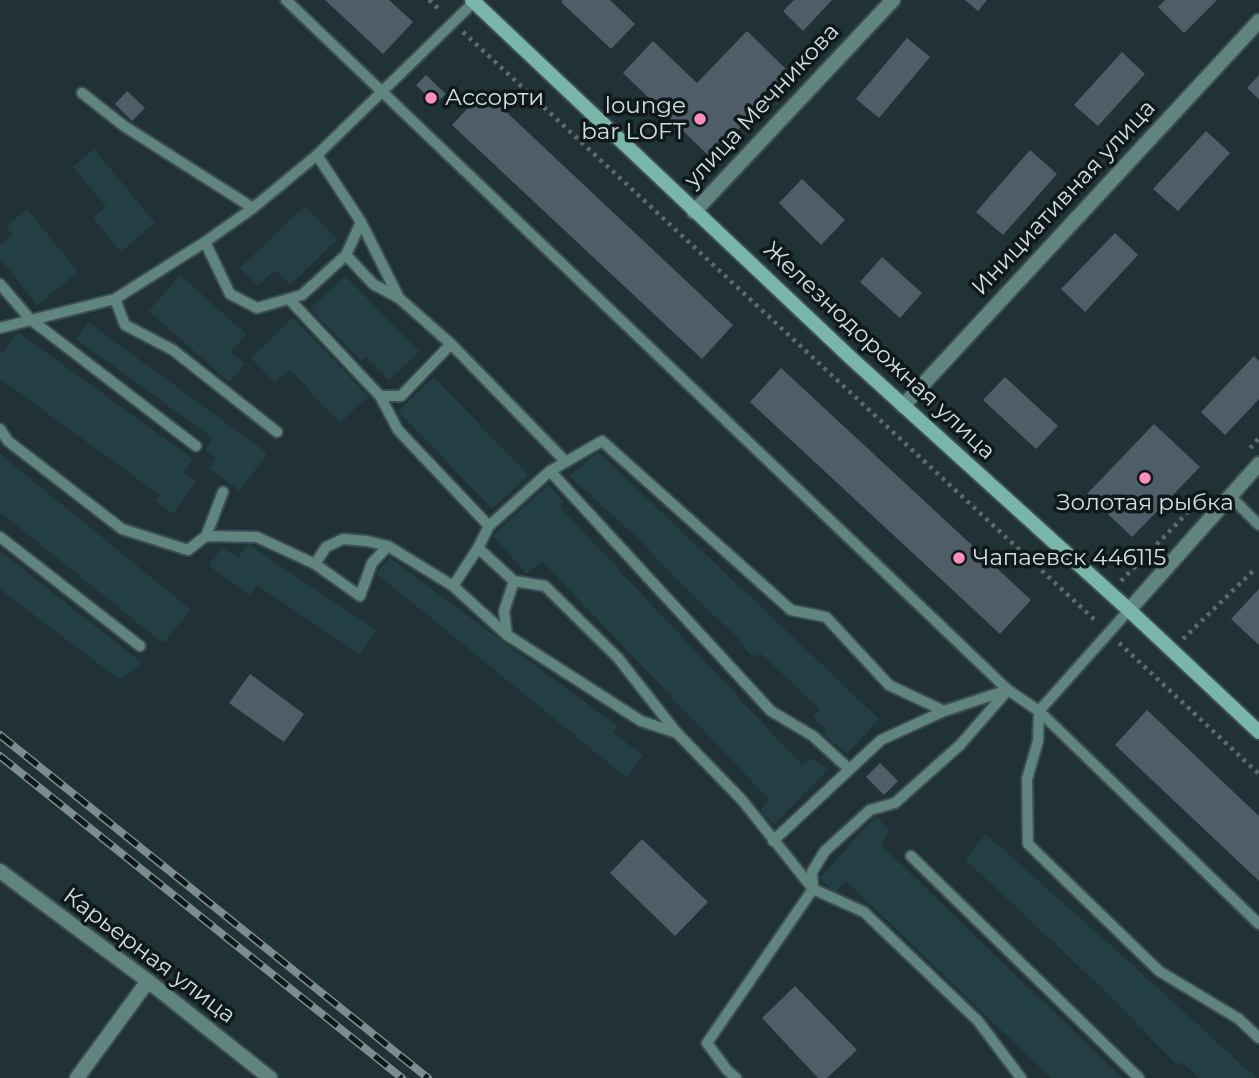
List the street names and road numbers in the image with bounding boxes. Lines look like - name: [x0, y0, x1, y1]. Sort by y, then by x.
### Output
- street label: улица Мечникова: [679, 18, 845, 194]
- street label: Инициативная улица: [966, 95, 1162, 301]
- street label: Железнодорожная улица: [757, 236, 1001, 466]
- street label: Карьерная улица: [57, 882, 241, 1030]

